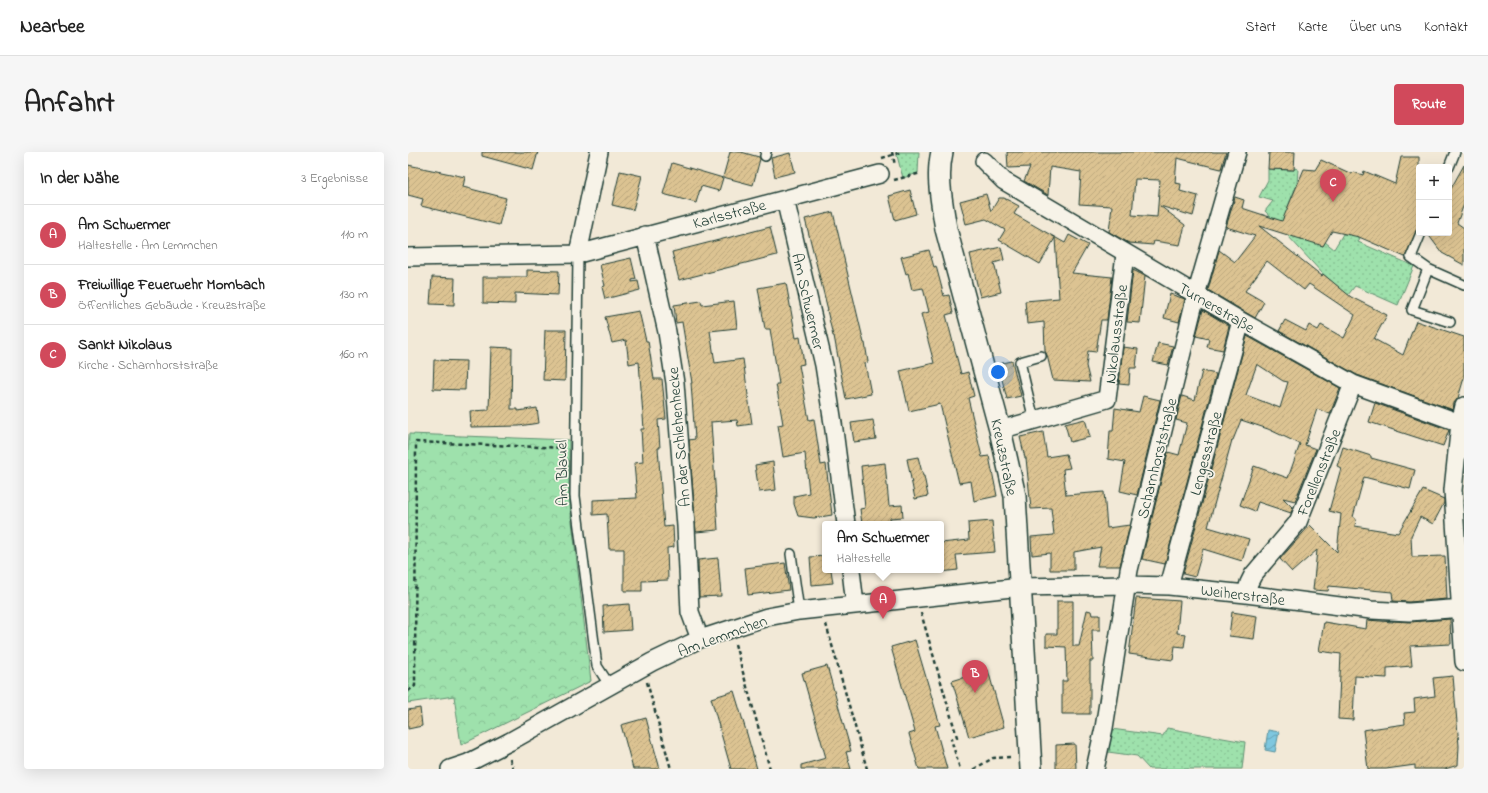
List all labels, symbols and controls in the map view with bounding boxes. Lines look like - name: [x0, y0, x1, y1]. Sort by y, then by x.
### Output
- text: Nearbee: [20, 14, 85, 41]
- text: Start: [1246, 17, 1276, 38]
- text: Karte: [1298, 17, 1328, 38]
- text: Über uns: [1350, 17, 1402, 38]
- text: Kontakt: [1424, 17, 1468, 38]
- text: Anfahrt: [24, 84, 115, 125]
- button: Route: [1394, 84, 1464, 125]
- map controls: [1416, 164, 1452, 236]
- button: +: [1416, 164, 1452, 200]
- text: In der Nähe: [40, 166, 119, 191]
- text: 3 Ergebnisse: [301, 169, 368, 188]
- pin: C: [1320, 169, 1346, 202]
- street label: Karlsstraße: [690, 193, 770, 236]
- button: −: [1416, 200, 1452, 236]
- text: Am Schwermer: [78, 214, 170, 236]
- text: A: [49, 225, 57, 244]
- text: 110 m: [341, 225, 368, 244]
- text: Haltestelle · Am Lemmchen: [78, 236, 218, 255]
- street label: Am Schwermer: [784, 251, 830, 352]
- text: Freiwillige Feuerwehr Mombach: [78, 274, 265, 296]
- street label: Turnerstraße: [1173, 277, 1259, 341]
- street label: Nikolausstraße: [1099, 282, 1135, 385]
- text: B: [49, 285, 57, 304]
- text: 130 m: [340, 285, 368, 304]
- text: Öffentliches Gebäude · Kreuzstraße: [78, 296, 266, 315]
- text: Sankt Nikolaus: [78, 334, 172, 356]
- text: C: [49, 345, 57, 364]
- text: 160 m: [339, 345, 368, 364]
- text: Kirche · Scharnhorststraße: [78, 356, 218, 375]
- your location: [988, 362, 1008, 382]
- street label: An der Schlehenhecke: [662, 365, 698, 508]
- street label: Scharnhorststraße: [1131, 395, 1185, 521]
- street label: Lengesstraße: [1184, 408, 1230, 498]
- street label: Kreuzstraße: [983, 417, 1023, 499]
- street label: Forellenstraße: [1291, 425, 1349, 521]
- street label: Am Blauel: [550, 439, 576, 506]
- popup: [822, 521, 944, 573]
- text: Am Schwermer: [837, 527, 929, 549]
- text: Haltestelle: [837, 549, 891, 568]
- street label: Weiherstraße: [1199, 579, 1287, 613]
- pin: A: [870, 586, 896, 619]
- street label: Am Lemmchen: [674, 609, 771, 664]
- pin: B: [962, 660, 988, 693]

